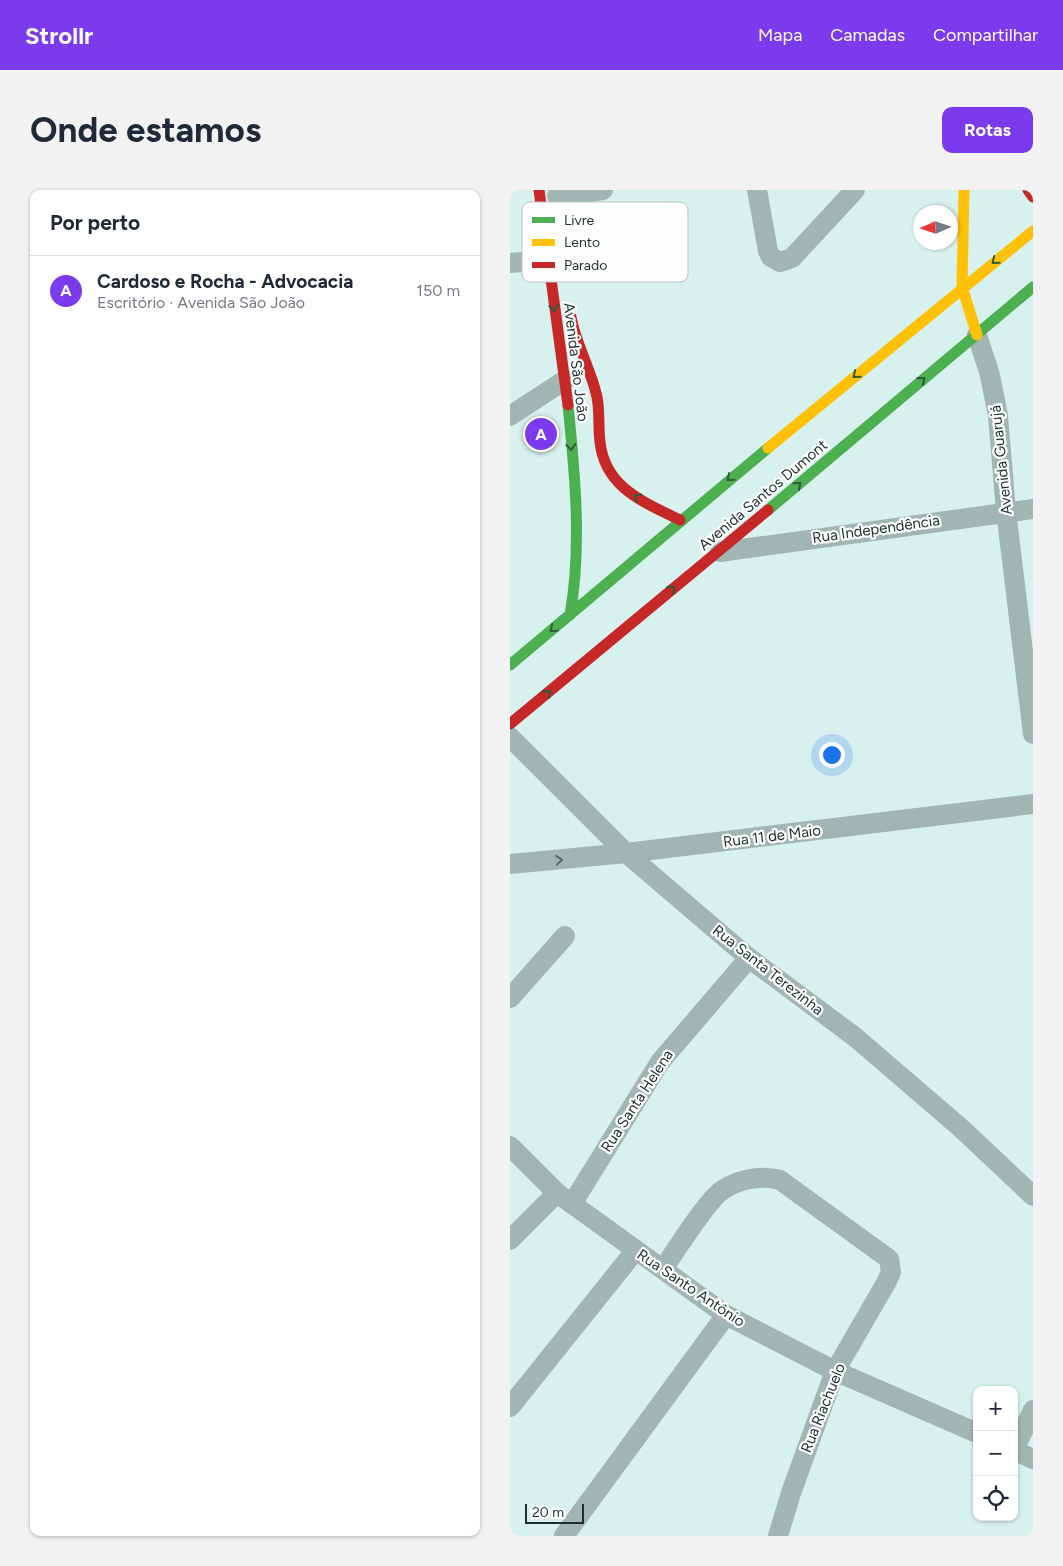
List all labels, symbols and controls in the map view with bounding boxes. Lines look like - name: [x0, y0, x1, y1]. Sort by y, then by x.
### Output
- text: Strollr: [25, 21, 93, 50]
- text: Mapa: [758, 24, 802, 46]
- text: Camadas: [830, 24, 905, 46]
- text: Compartilhar: [933, 24, 1038, 46]
- button: Rotas: [942, 107, 1033, 153]
- text: Onde estamos: [30, 109, 261, 151]
- legend: [522, 202, 688, 282]
- north arrow: [913, 205, 958, 250]
- text: Por perto: [50, 210, 140, 235]
- text: Livre: [564, 212, 595, 229]
- text: Lento: [564, 234, 600, 251]
- one-way arrow: [992, 256, 1001, 264]
- text: Parado: [564, 257, 607, 274]
- text: Cardoso e Rocha - Advocacia: [97, 270, 353, 293]
- text: A: [60, 281, 72, 300]
- text: 150 m: [416, 281, 460, 300]
- text: Escritório · Avenida São João: [97, 293, 305, 312]
- street label: Avenida São João: [560, 301, 592, 423]
- one-way arrow: [548, 304, 559, 312]
- one-way arrow: [852, 369, 861, 378]
- one-way arrow: [916, 378, 925, 386]
- street label: Avenida Guarujá: [986, 404, 1016, 516]
- pin: A: [525, 415, 557, 453]
- street label: Avenida Santos Dumont: [695, 436, 831, 554]
- one-way arrow: [565, 443, 576, 451]
- one-way arrow: [727, 473, 736, 481]
- one-way arrow: [792, 482, 801, 491]
- one-way arrow: [633, 493, 642, 503]
- street label: Rua Independência: [811, 511, 941, 547]
- one-way arrow: [667, 585, 676, 594]
- one-way arrow: [550, 623, 559, 632]
- one-way arrow: [542, 689, 551, 698]
- your location: [819, 742, 845, 768]
- street label: Rua 11 de Maio: [722, 821, 822, 851]
- one-way arrow: [555, 854, 563, 865]
- street label: Rua Santa Terezinha: [709, 921, 827, 1019]
- street label: Rua Santa Helena: [597, 1046, 677, 1156]
- street label: Rua Santo Antônio: [634, 1245, 748, 1331]
- street label: Rua Riachuelo: [797, 1360, 849, 1455]
- map controls: [973, 1386, 1018, 1521]
- button: +: [973, 1386, 1018, 1431]
- button: −: [973, 1431, 1018, 1476]
- button: locate: [973, 1476, 1018, 1521]
- scale bar: [525, 1501, 584, 1524]
- text: 20 m: [532, 1504, 564, 1521]

